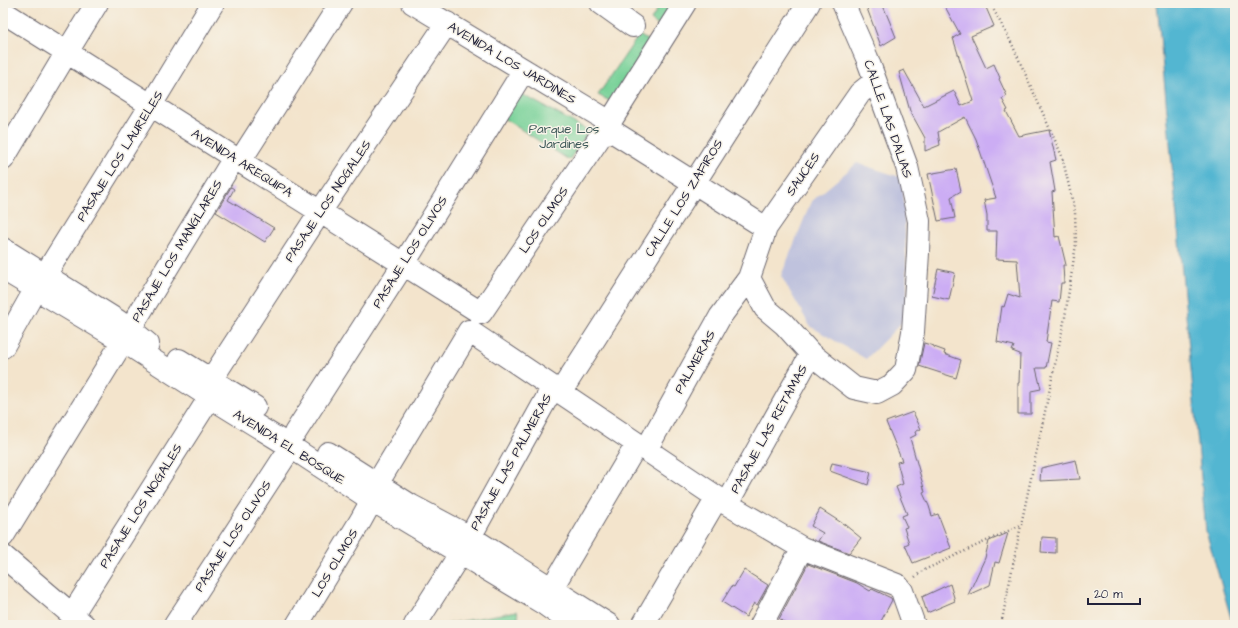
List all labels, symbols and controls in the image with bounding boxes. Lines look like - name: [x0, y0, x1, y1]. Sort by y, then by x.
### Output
- street label: AVENIDA LOS JARDINES: [445, 18, 579, 108]
- street label: CALLE LAS DALIAS: [859, 58, 917, 180]
- street label: PASAJE LOS LAURELES: [72, 87, 168, 225]
- park label: Parque Los Jardines: [529, 120, 600, 153]
- street label: AVENIDA AREQUIPA: [188, 124, 297, 202]
- street label: PASAJE LOS NOGALES: [280, 136, 376, 266]
- street label: CALLE LOS ZAFIROS: [640, 136, 728, 260]
- street label: SAUCES: [782, 149, 824, 199]
- street label: PASAJE LOS MANGLARES: [127, 176, 227, 326]
- street label: LOS OLMOS: [515, 183, 573, 257]
- street label: PASAJE LOS OLIVOS: [368, 192, 452, 312]
- street label: PALMERAS: [670, 327, 720, 397]
- street label: PASAJE LAS RETAMAS: [726, 361, 812, 497]
- street label: PASAJE LAS PALMERAS: [466, 390, 556, 534]
- street label: AVENIDA EL BOSQUE: [230, 405, 349, 489]
- street label: PASAJE LOS NOGALES: [95, 440, 187, 572]
- street label: PASAJE LOS OLIVOS: [190, 477, 276, 595]
- street label: LOS OLMOS: [308, 525, 362, 601]
- scale bar: [1088, 580, 1140, 606]
- text: 20 m: [1094, 586, 1123, 603]

